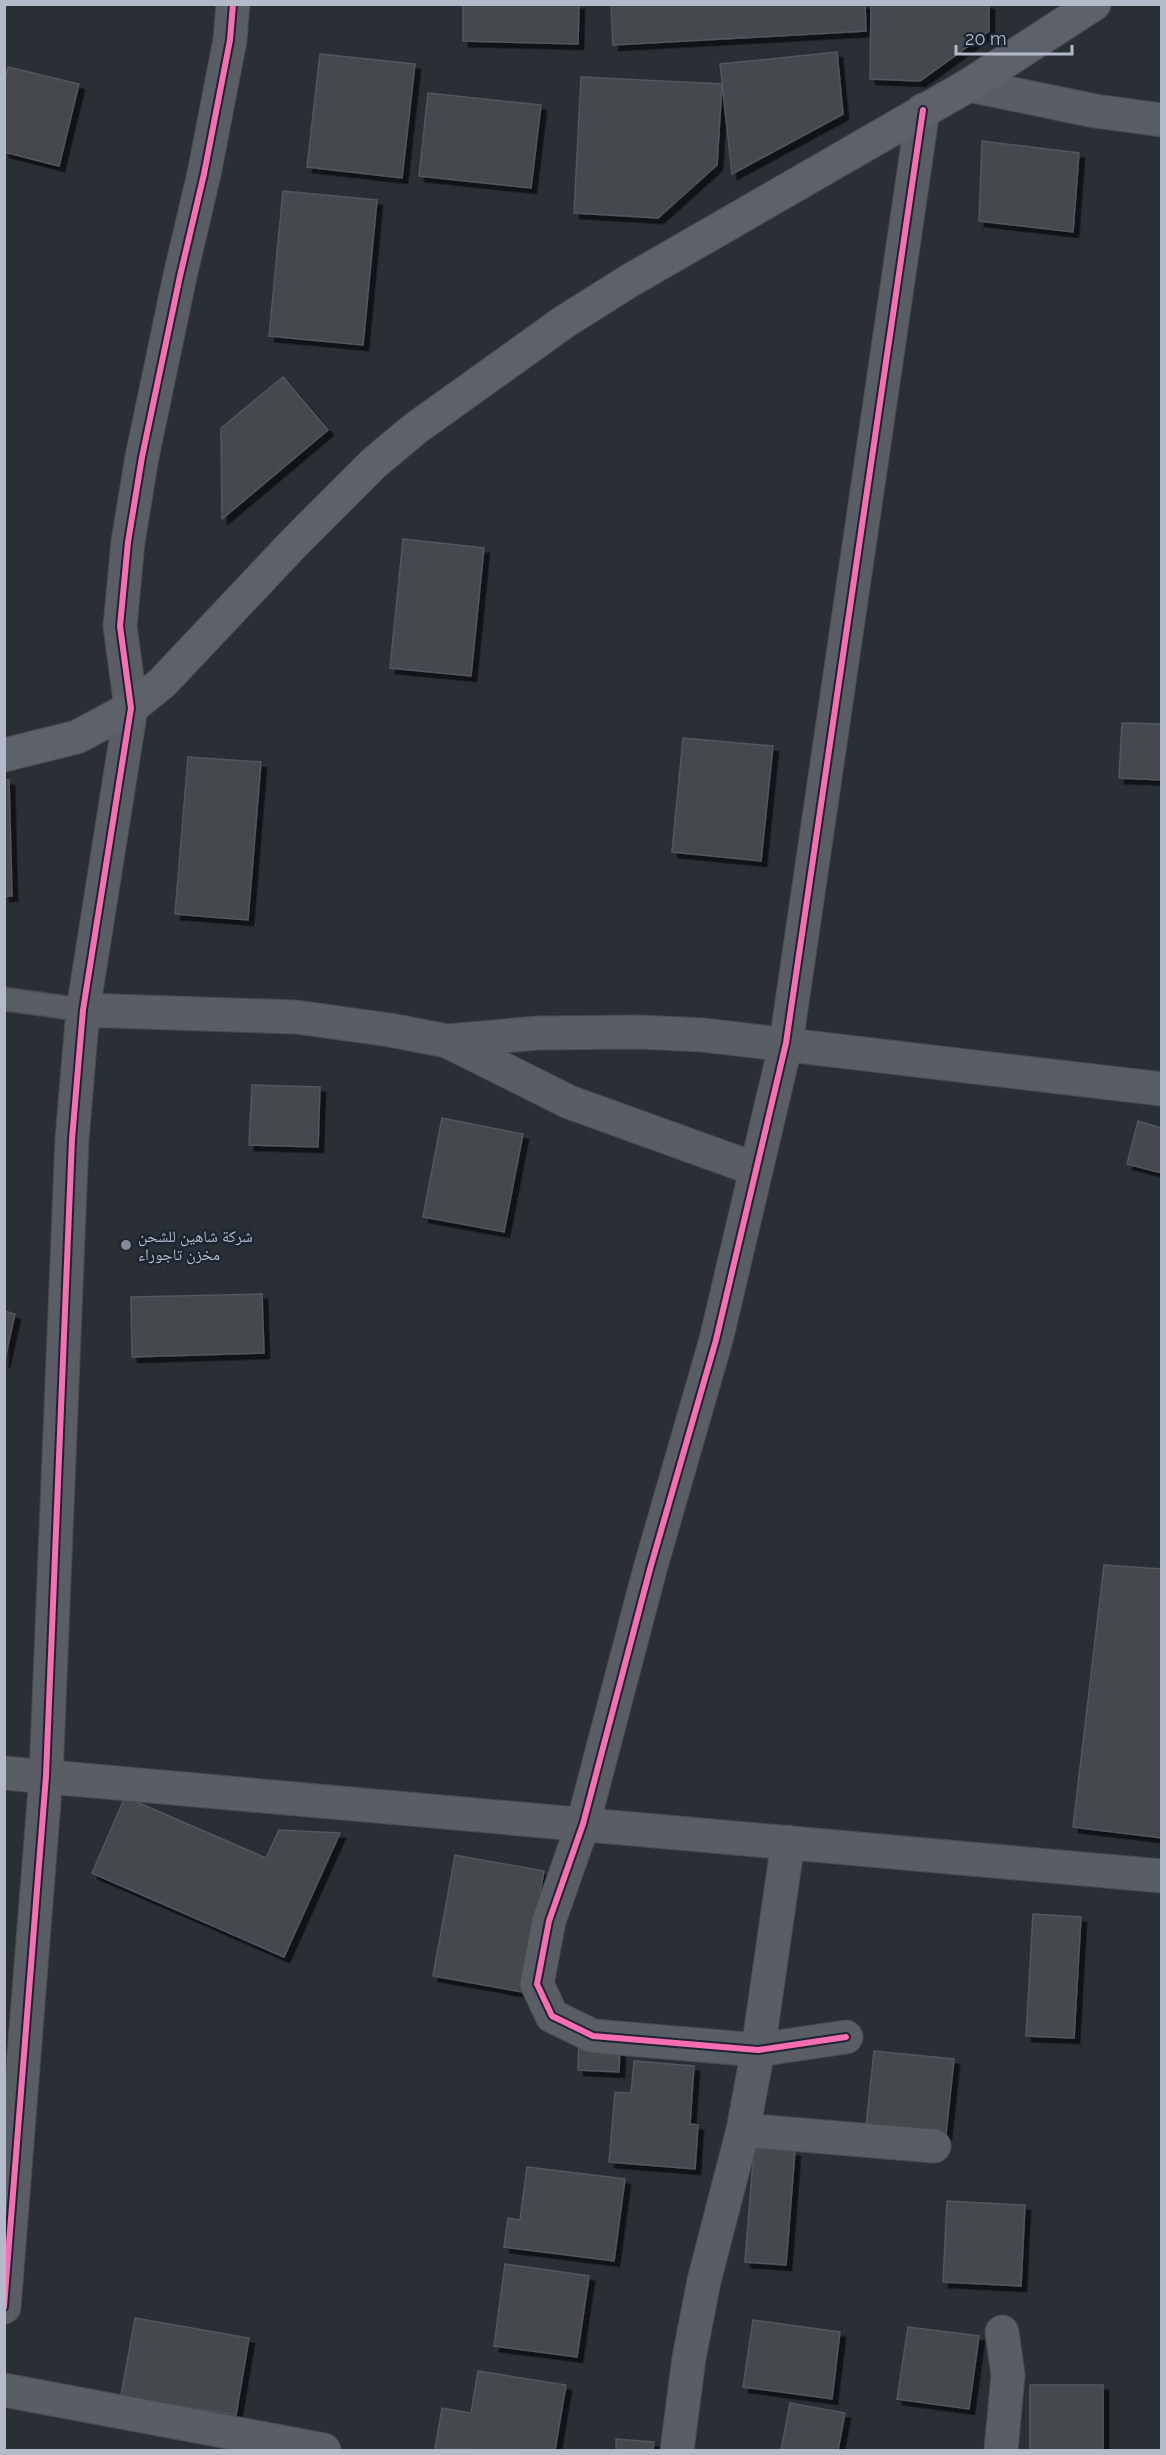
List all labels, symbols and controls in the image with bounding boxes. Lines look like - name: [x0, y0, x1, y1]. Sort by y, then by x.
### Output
- scale bar: [956, 18, 1072, 56]
- text: 20 m: [965, 28, 1007, 49]
- place label: شركة شاهين للشحن مخزن تاجوراء: [138, 1227, 253, 1265]
- marker: شركة شاهين للشحن مخزن تاجوراء: [119, 1238, 133, 1252]

